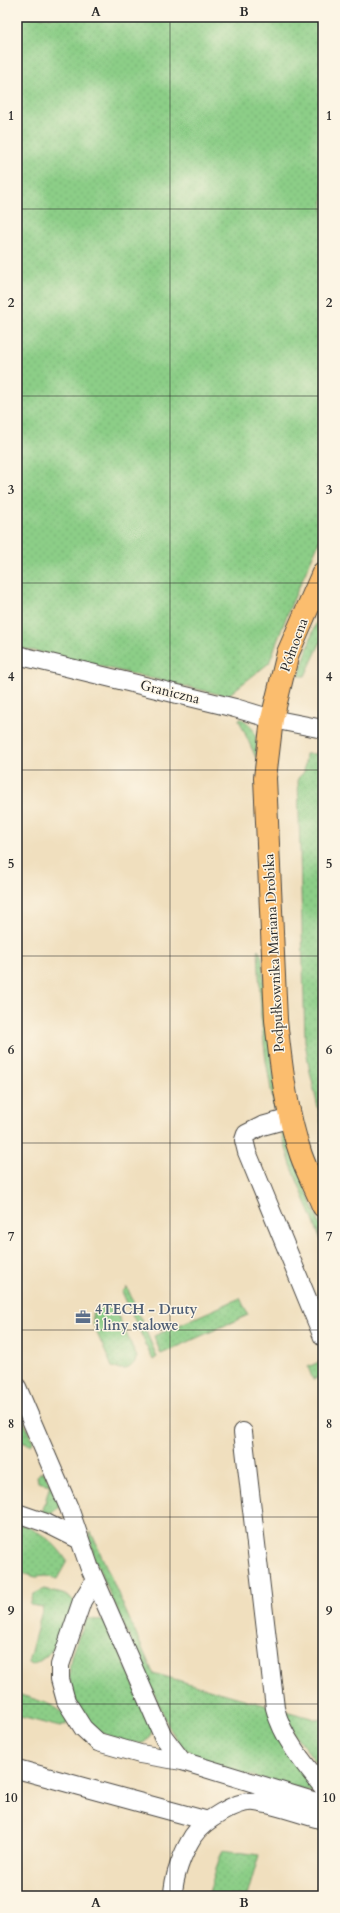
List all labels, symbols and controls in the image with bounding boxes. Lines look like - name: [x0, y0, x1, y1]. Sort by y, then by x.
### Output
- text: A: [91, 3, 101, 21]
- text: B: [239, 3, 249, 21]
- text: 1: [8, 107, 14, 125]
- text: 1: [326, 107, 332, 125]
- text: 2: [8, 294, 15, 312]
- text: 2: [326, 294, 333, 312]
- text: 3: [8, 481, 15, 499]
- text: 3: [326, 481, 333, 499]
- street label: Północna: [276, 616, 312, 674]
- text: 4: [8, 668, 15, 686]
- text: 4: [326, 668, 333, 686]
- street label: Graniczna: [138, 675, 202, 709]
- street label: Podpułkownika Mariana Drobika: [259, 853, 289, 1053]
- text: 5: [8, 855, 14, 873]
- text: 5: [326, 855, 332, 873]
- text: 6: [8, 1041, 15, 1059]
- text: 6: [326, 1041, 333, 1059]
- text: 7: [8, 1228, 15, 1246]
- text: 7: [326, 1228, 333, 1246]
- place label: 4TECH - Druty i liny stalowe: [95, 1300, 198, 1335]
- office icon: 4TECH - Druty i liny stalowe: [74, 1308, 92, 1326]
- text: 8: [8, 1415, 14, 1433]
- text: 8: [326, 1415, 332, 1433]
- text: 9: [8, 1602, 15, 1620]
- text: 9: [326, 1602, 333, 1620]
- text: 10: [4, 1789, 18, 1807]
- text: 10: [322, 1789, 336, 1807]
- text: A: [91, 1894, 101, 1912]
- text: B: [239, 1894, 249, 1912]

